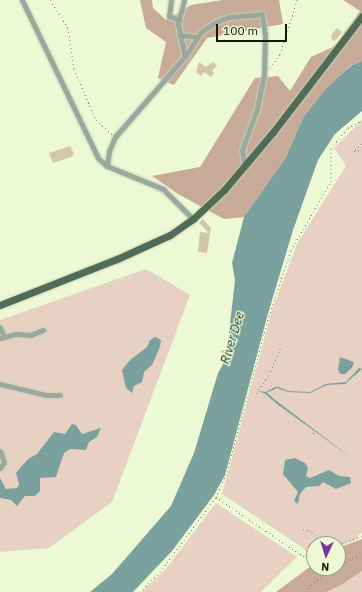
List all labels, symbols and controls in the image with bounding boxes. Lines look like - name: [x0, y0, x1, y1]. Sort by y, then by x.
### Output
- scale bar: [218, 16, 289, 42]
- text: 100 m: [223, 23, 258, 38]
- water label: River Dee: [218, 310, 248, 366]
- north arrow: [306, 536, 346, 576]
- text: N: [321, 560, 330, 574]

